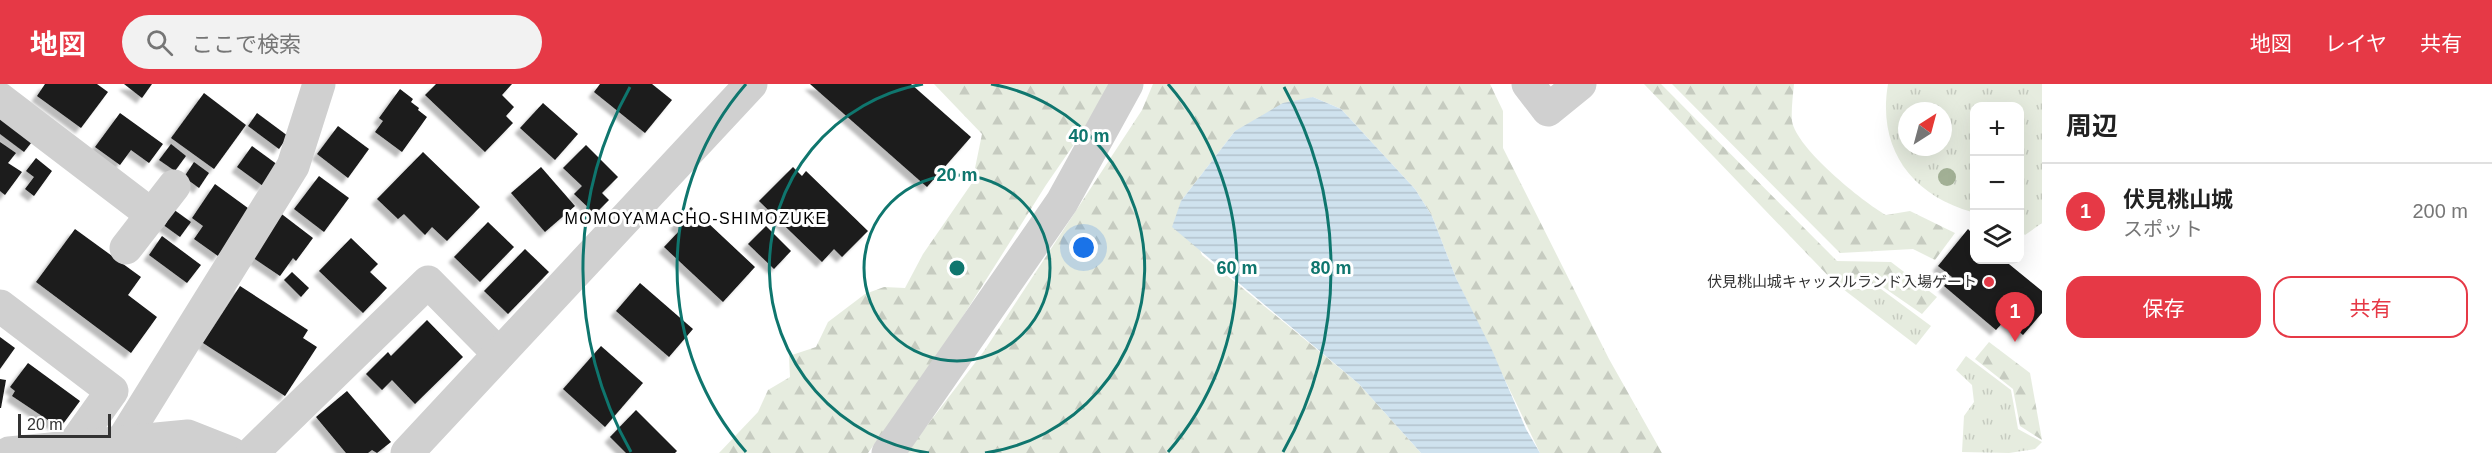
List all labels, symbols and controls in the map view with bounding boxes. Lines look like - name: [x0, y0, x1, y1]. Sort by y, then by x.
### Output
- search box: [122, 15, 542, 69]
- icon: search: [143, 26, 176, 59]
- text: 地図: [30, 29, 86, 60]
- text: ここで検索: [191, 32, 301, 57]
- text: 地図: [2250, 32, 2292, 55]
- text: レイヤ: [2325, 32, 2387, 55]
- text: 共有: [2420, 32, 2462, 55]
- north arrow: [1898, 102, 1952, 156]
- map controls: [1970, 102, 2024, 264]
- button: +: [1970, 102, 2024, 156]
- text: 周辺: [2066, 111, 2118, 141]
- text: 40 m: [1068, 126, 1110, 146]
- button: −: [1970, 156, 2024, 210]
- text: 20 m: [936, 165, 978, 185]
- text: 伏見桃山城: [2123, 187, 2233, 212]
- text: 1: [2080, 200, 2091, 222]
- text: 200 m: [2412, 200, 2468, 222]
- district label: MOMOYAMACHO-SHIMOZUKE: [564, 210, 828, 227]
- button: layers: [1970, 210, 2024, 264]
- text: スポット: [2123, 218, 2203, 240]
- your location: [1069, 233, 1098, 262]
- centre of rings: [947, 258, 967, 278]
- text: 60 m: [1216, 258, 1258, 278]
- text: 80 m: [1310, 258, 1352, 278]
- place label: 伏見桃山城キャッスルランド入場ゲート: [1707, 273, 1977, 290]
- marker: 伏見桃山城キャッスルランド入場ゲート: [1982, 275, 1996, 289]
- button: 保存: [2066, 276, 2261, 338]
- button: 共有: [2273, 276, 2468, 338]
- pin: 1: [1996, 292, 2034, 342]
- scale bar: [18, 411, 111, 438]
- text: 20 m: [27, 416, 63, 433]

